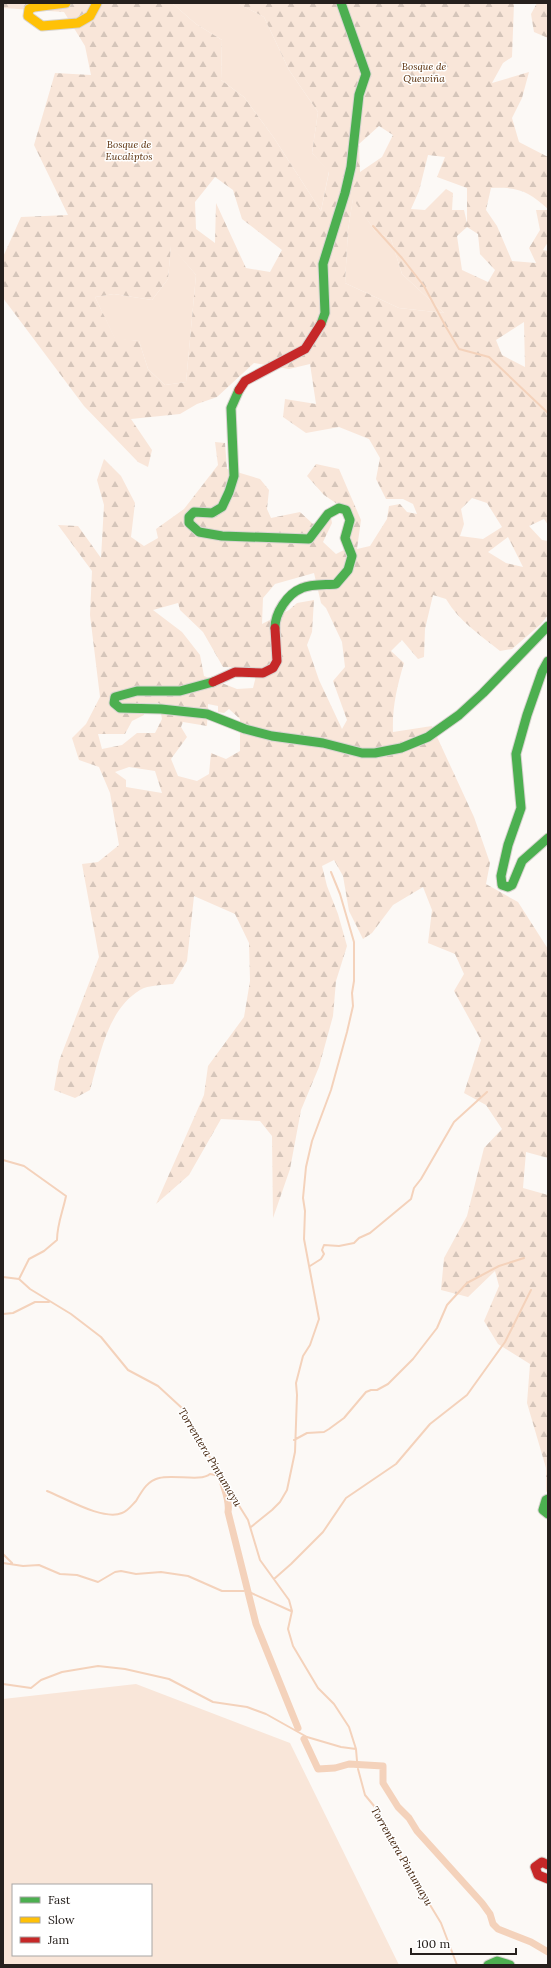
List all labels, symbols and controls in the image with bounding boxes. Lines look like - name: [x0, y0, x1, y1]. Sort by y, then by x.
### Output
- park label: Bosque de Quewiña: [402, 60, 446, 85]
- park label: Bosque de Eucaliptos: [105, 138, 153, 163]
- water label: Torrentera Pintumayu: [175, 1405, 245, 1509]
- water label: Torrentera Pintumayu: [368, 1804, 436, 1909]
- legend: [12, 1884, 152, 1956]
- text: Fast: [48, 1892, 71, 1907]
- text: Slow: [48, 1912, 75, 1927]
- scale bar: [411, 1930, 516, 1956]
- text: Jam: [47, 1932, 69, 1947]
- text: 100 m: [417, 1936, 450, 1951]

